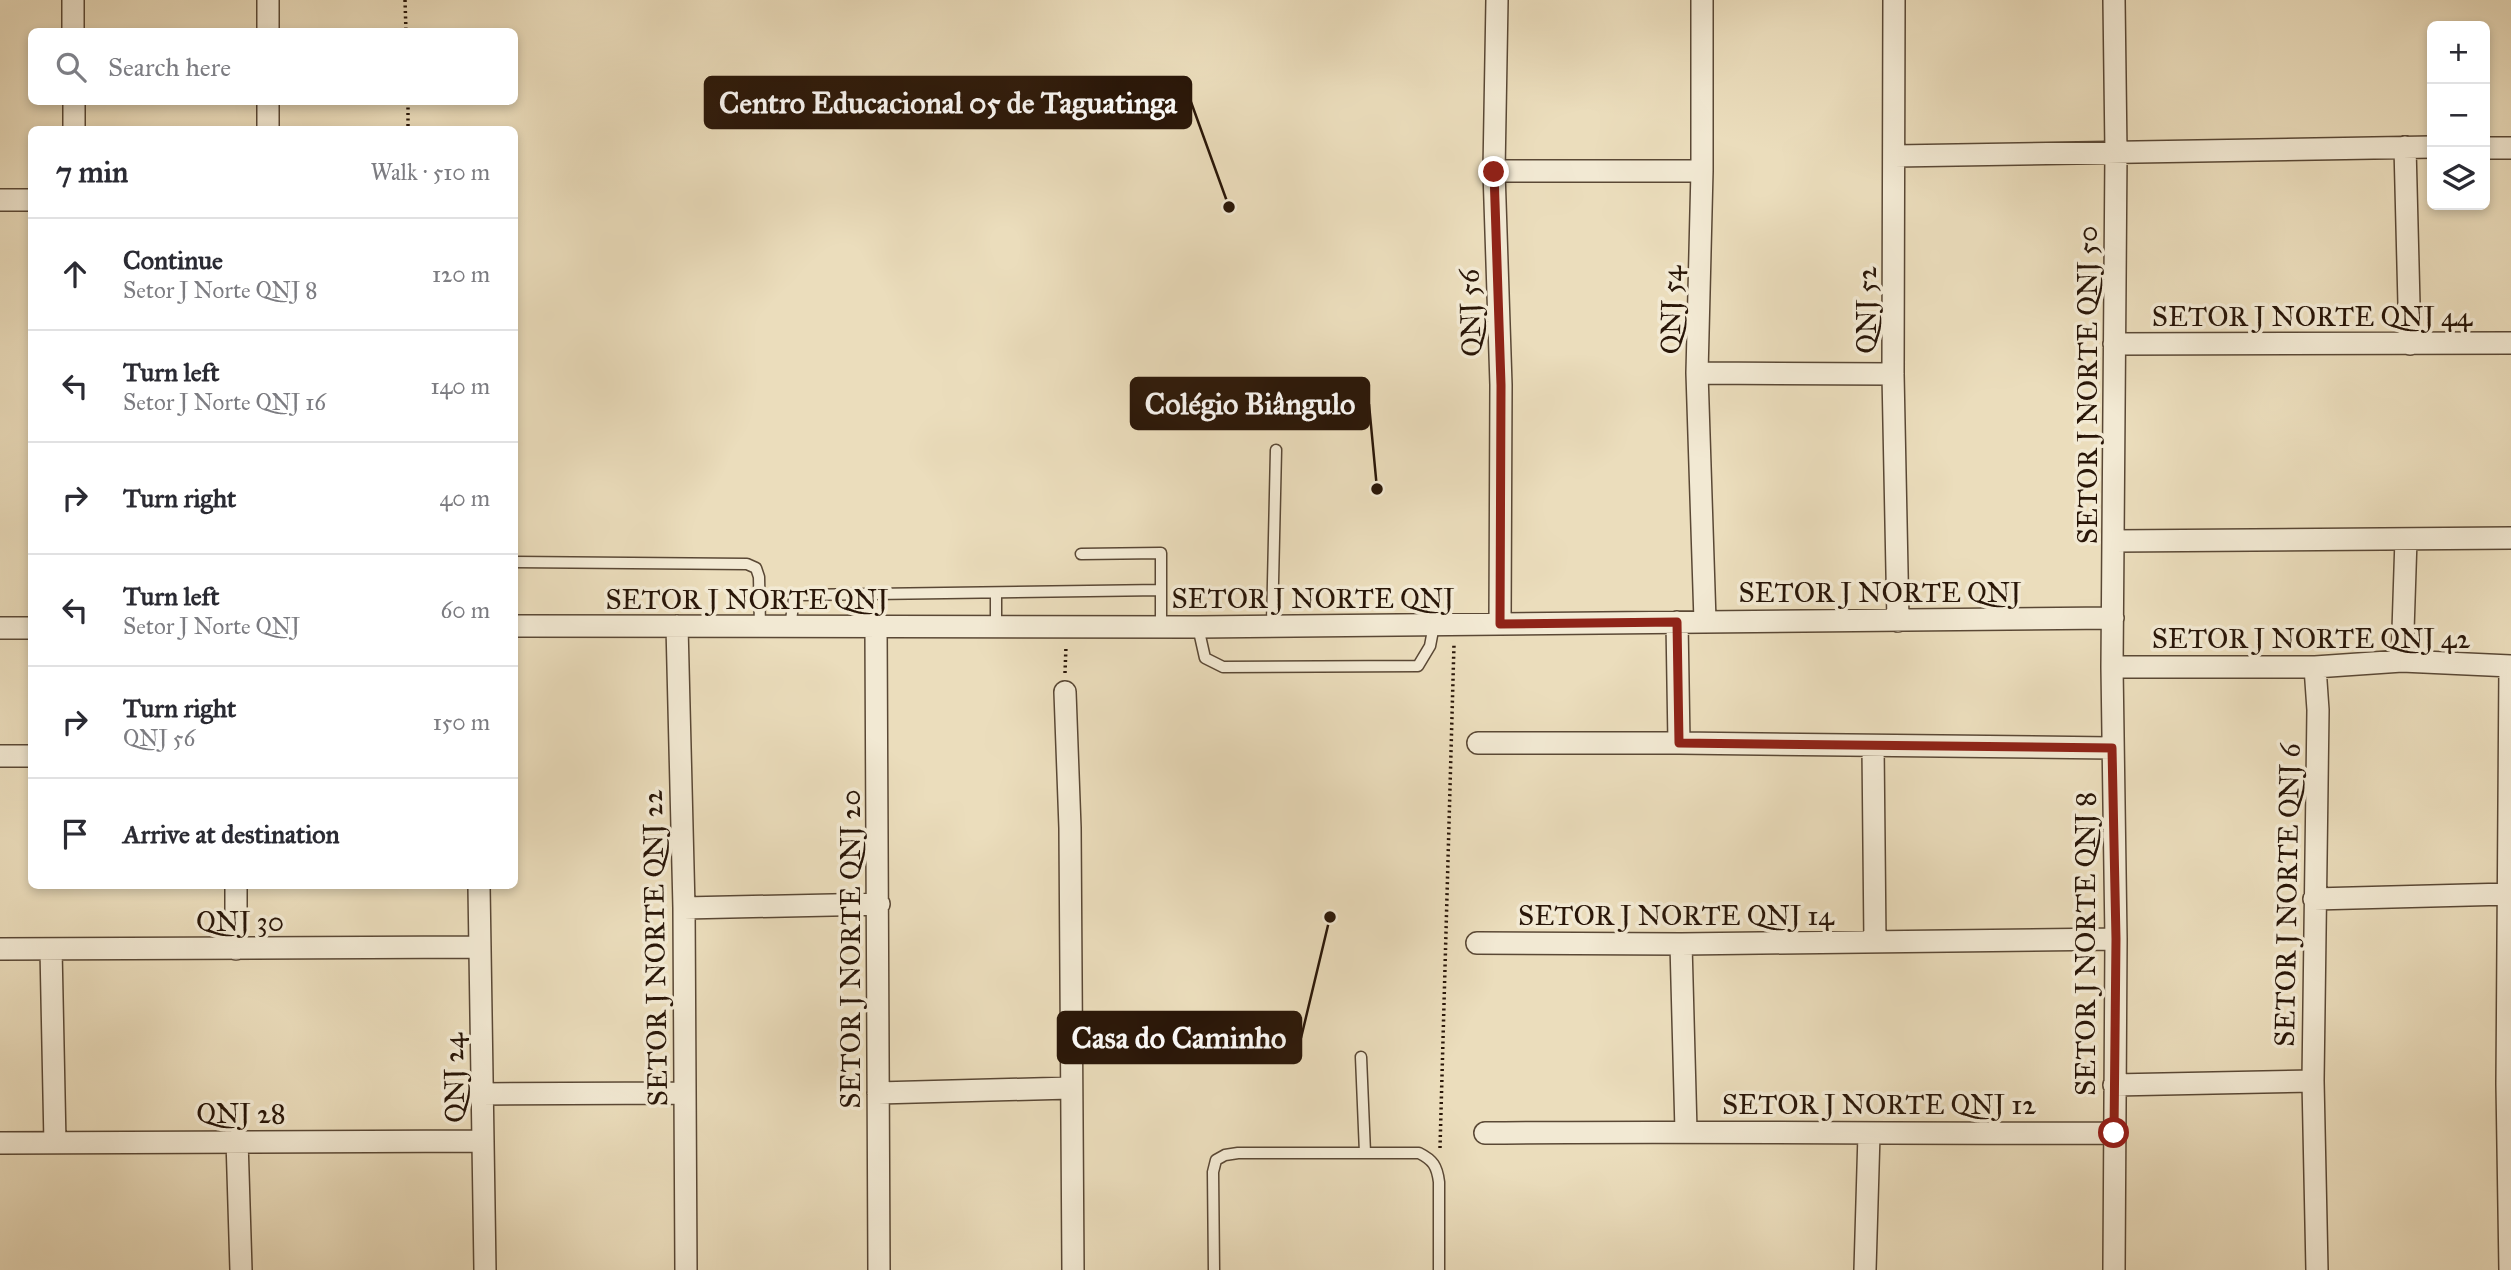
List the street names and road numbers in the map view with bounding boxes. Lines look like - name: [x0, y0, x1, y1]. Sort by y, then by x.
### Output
- street label: SETOR J NORTE QNJ 50: [2070, 226, 2105, 544]
- street label: QNJ 54: [1653, 264, 1689, 355]
- street label: QNJ 52: [1849, 266, 1884, 354]
- street label: QNJ 56: [1451, 267, 1489, 358]
- street label: SETOR J NORTE QNJ 44: [2152, 299, 2474, 334]
- street label: SETOR J NORTE QNJ: [1738, 575, 2022, 610]
- street label: SETOR J NORTE QNJ: [1171, 581, 1455, 616]
- street label: SETOR J NORTE QNJ: [605, 582, 889, 617]
- street label: SETOR J NORTE QNJ 42: [2152, 621, 2470, 656]
- street label: SETOR J NORTE QNJ 6: [2267, 741, 2307, 1047]
- street label: SETOR J NORTE QNJ 22: [635, 789, 675, 1107]
- street label: SETOR J NORTE QNJ 20: [833, 789, 868, 1109]
- street label: SETOR J NORTE QNJ 8: [2068, 792, 2103, 1096]
- street label: SETOR J NORTE QNJ 14: [1518, 898, 1835, 933]
- street label: QNJ 30: [196, 904, 284, 939]
- street label: QNJ 24: [436, 1031, 472, 1123]
- street label: SETOR J NORTE QNJ 12: [1722, 1087, 2036, 1122]
- street label: QNJ 28: [196, 1096, 286, 1131]

